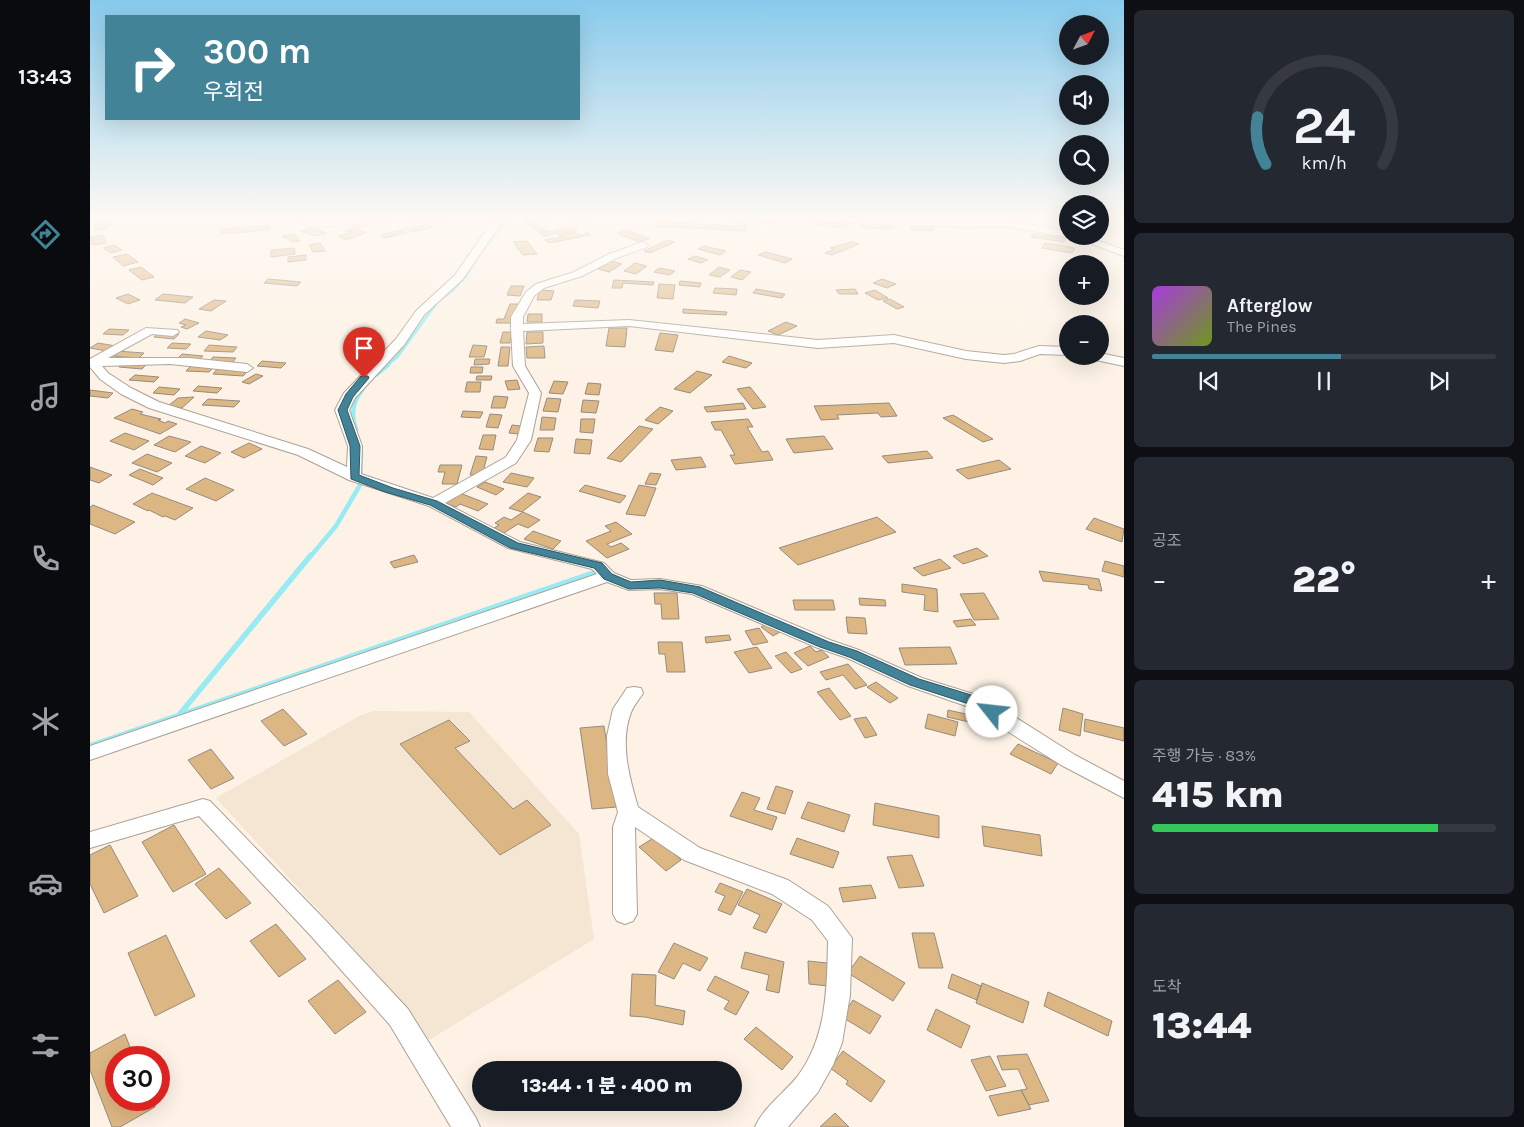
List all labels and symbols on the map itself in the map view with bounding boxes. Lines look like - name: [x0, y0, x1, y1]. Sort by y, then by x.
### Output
- north arrow: [1059, 15, 1109, 65]
- pin: [343, 327, 385, 378]
- position arrow: [965, 685, 1017, 737]
- speed limit sign: 30: [105, 1046, 170, 1111]

